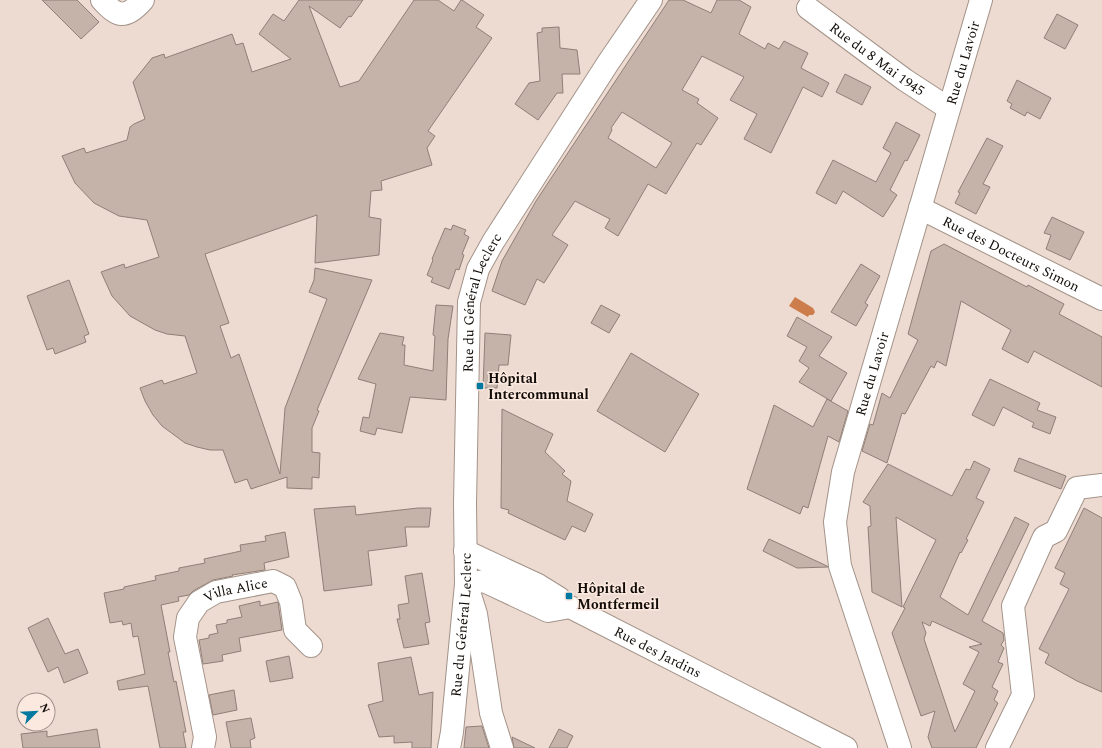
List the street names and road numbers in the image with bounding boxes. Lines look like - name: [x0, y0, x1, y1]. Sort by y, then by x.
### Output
- street label: Rue du 8 Mai 1945: [825, 17, 929, 101]
- street label: Rue du Lavoir: [940, 18, 985, 107]
- street label: Rue des Docteurs Simon: [939, 210, 1084, 297]
- street label: Rue du Général Leclerc: [457, 228, 507, 373]
- street label: Rue du Lavoir: [850, 329, 894, 418]
- street label: Rue du Général Leclerc: [445, 552, 477, 698]
- street label: Villa Alice: [199, 572, 270, 608]
- street label: Rue des Jardins: [611, 621, 705, 683]

